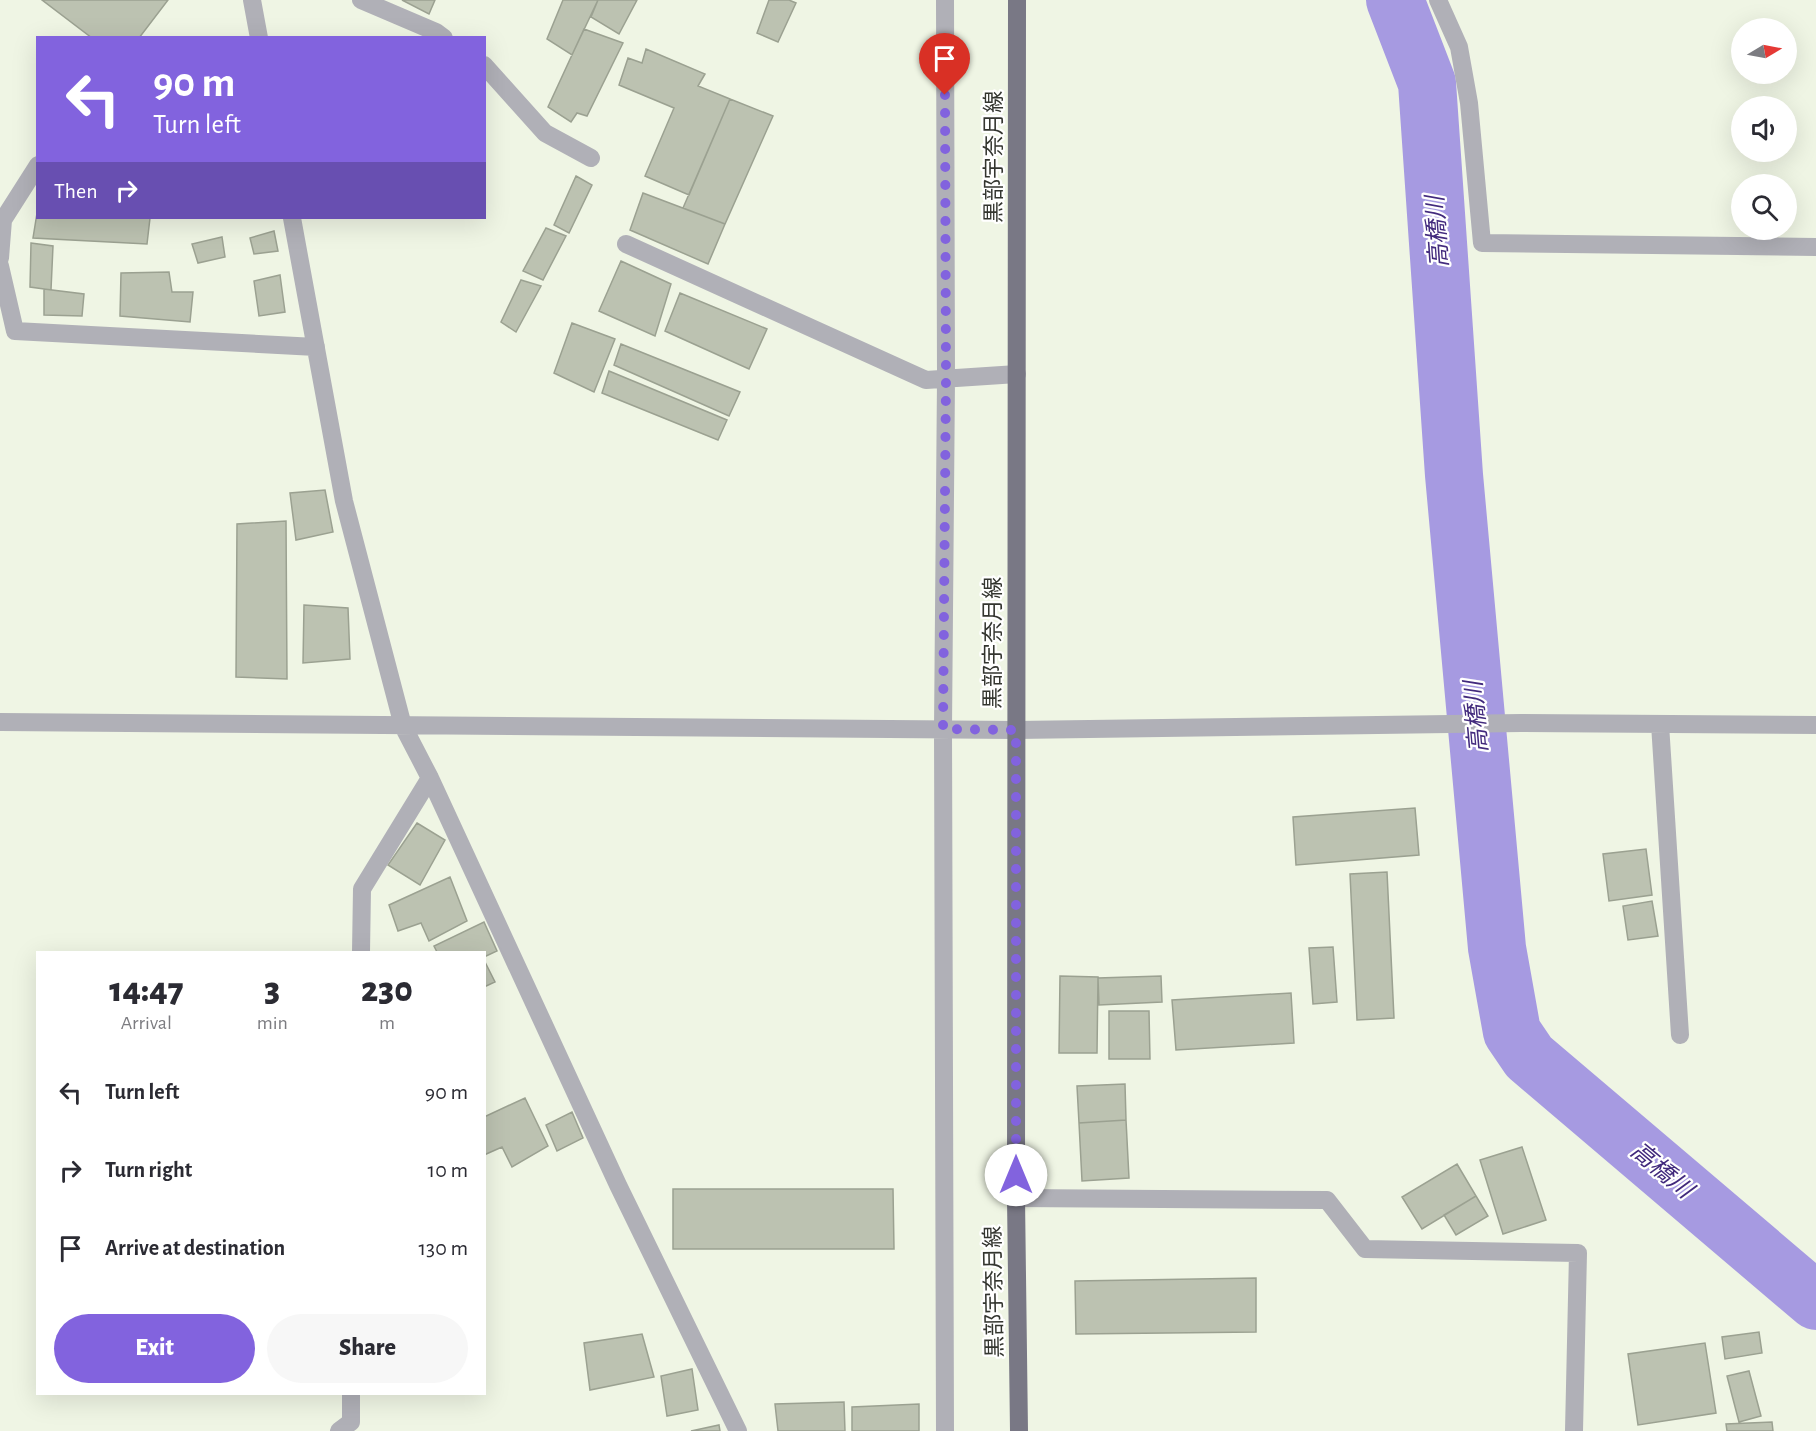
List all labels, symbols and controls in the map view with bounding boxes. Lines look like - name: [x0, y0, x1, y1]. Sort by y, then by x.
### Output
- north arrow: [1731, 18, 1797, 84]
- map controls: [1731, 18, 1797, 240]
- pin: [919, 33, 970, 95]
- icon: arrive: [928, 42, 961, 75]
- icon: left: [54, 60, 132, 138]
- text: 90 m: [153, 62, 235, 104]
- street label: 黒部宇奈月線: [982, 91, 1005, 223]
- button: sound: [1731, 96, 1797, 162]
- text: Turn left: [153, 111, 241, 138]
- icon: right: [110, 174, 143, 207]
- button: search: [1731, 174, 1797, 240]
- text: Then: [54, 180, 98, 202]
- water label: 高橋川: [1421, 192, 1452, 269]
- street label: 黒部宇奈月線: [981, 577, 1004, 709]
- water label: 高橋川: [1460, 677, 1492, 754]
- text: 14:47: [109, 972, 184, 1008]
- text: 3: [264, 972, 280, 1008]
- text: 230: [361, 972, 413, 1008]
- text: Arrival: [121, 1013, 172, 1033]
- text: min: [257, 1013, 288, 1033]
- text: m: [379, 1013, 395, 1033]
- icon: left: [54, 1076, 87, 1109]
- text: Turn left: [105, 1081, 179, 1103]
- text: 90 m: [425, 1081, 468, 1103]
- water label: 高橋川: [1626, 1137, 1700, 1205]
- position arrow: [984, 1143, 1048, 1207]
- icon: right: [54, 1154, 87, 1187]
- text: Turn right: [105, 1159, 192, 1181]
- text: 10 m: [428, 1159, 468, 1181]
- street label: 黒部宇奈月線: [981, 1226, 1006, 1358]
- icon: arrive: [54, 1232, 87, 1265]
- text: Arrive at destination: [105, 1237, 285, 1259]
- text: 130 m: [419, 1237, 468, 1259]
- button: Exit: [54, 1314, 255, 1383]
- button: Share: [267, 1314, 468, 1383]

